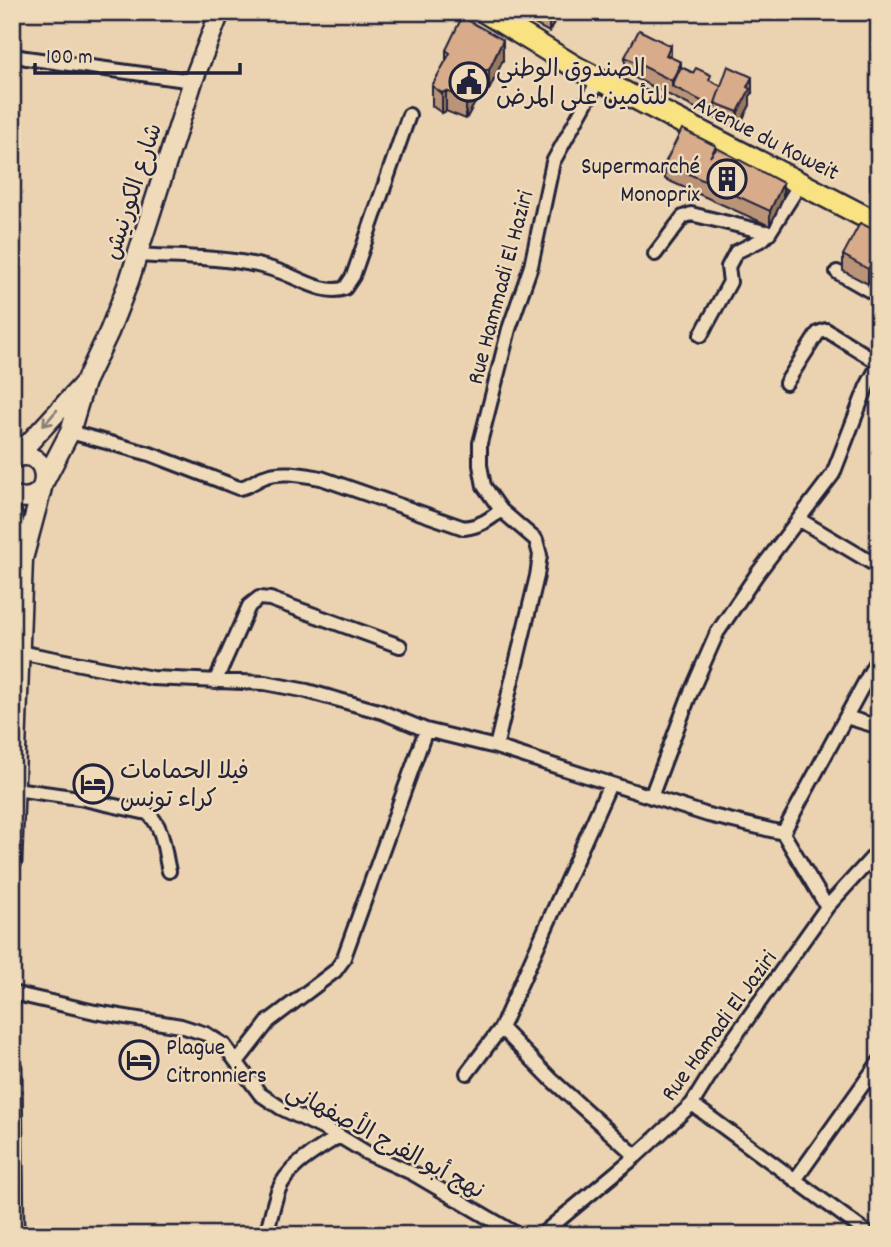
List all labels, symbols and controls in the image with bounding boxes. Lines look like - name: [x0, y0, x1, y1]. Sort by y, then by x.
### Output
- scale bar: [35, 32, 240, 76]
- text: 100 m: [46, 44, 93, 74]
- place label: الصندوق الوطني للتأمين على المرض: [496, 54, 668, 116]
- public building icon: الصندوق الوطني للتأمين على المرض: [448, 61, 490, 103]
- street label: Avenue du Koweit: [687, 88, 844, 191]
- street label: شارع الكورنيش: [97, 119, 173, 265]
- place label: Supermarché Monoprix: [581, 151, 700, 213]
- building icon: Supermarché Monoprix: [706, 158, 748, 200]
- street label: Rue Hammadi El Haziri: [460, 187, 544, 389]
- one-way arrow: [42, 409, 58, 427]
- place label: فيلا الحمامات كراء تونس: [120, 756, 249, 818]
- hotel icon: فيلا الحمامات كراء تونس: [72, 763, 114, 805]
- street label: Rue Hamadi El Jaziri: [654, 944, 787, 1109]
- place label: Plague Citronniers: [166, 1032, 267, 1094]
- hotel icon: Plague Citronniers: [118, 1039, 160, 1081]
- street label: نهج أبو الفرج الأصفهاني: [279, 1073, 491, 1210]

